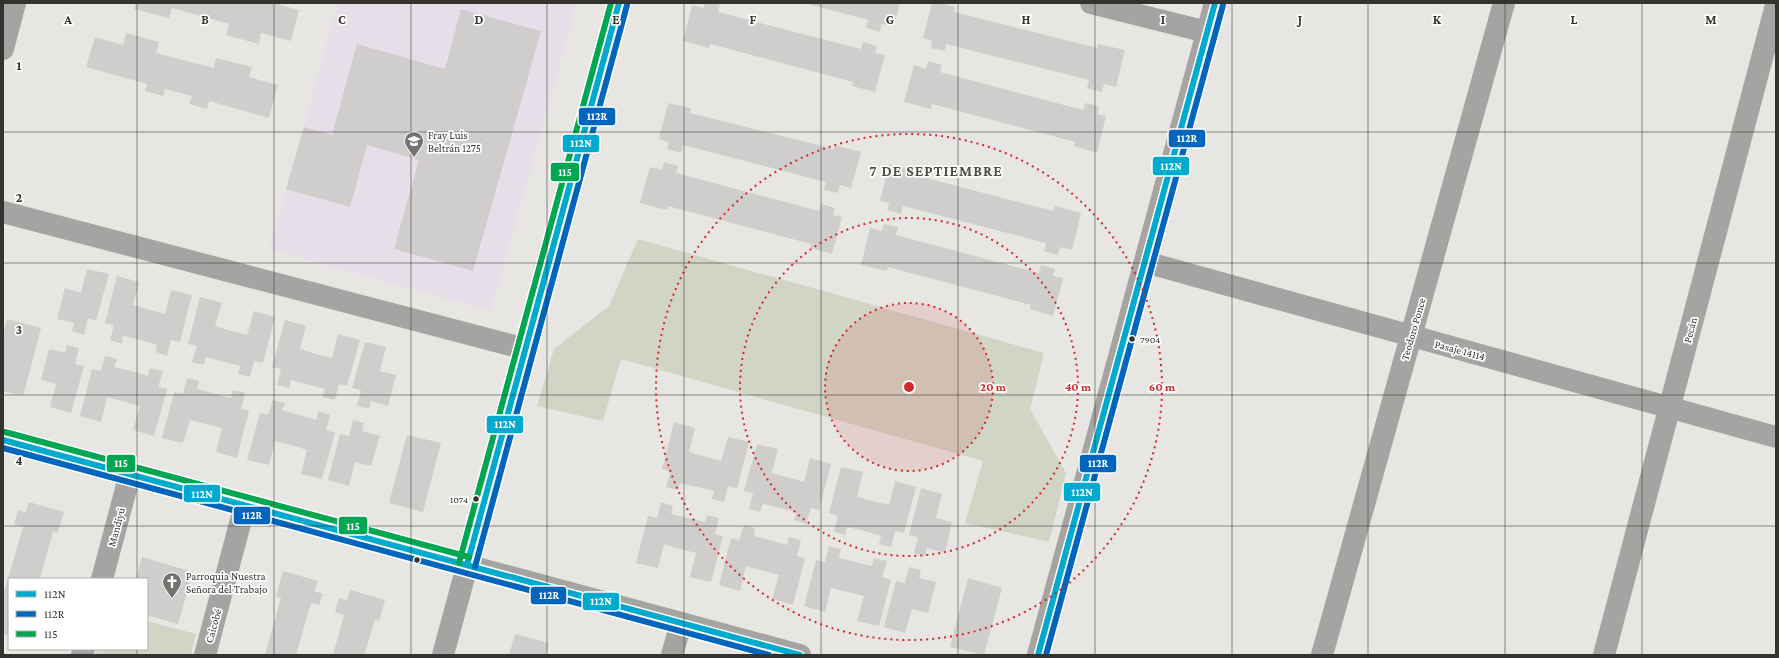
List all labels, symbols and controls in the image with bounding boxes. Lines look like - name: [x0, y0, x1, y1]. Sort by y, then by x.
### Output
- text: A: [63, 12, 72, 27]
- text: B: [201, 12, 209, 27]
- text: C: [338, 12, 346, 27]
- text: D: [475, 12, 484, 27]
- text: E: [612, 12, 620, 27]
- text: F: [750, 12, 757, 27]
- text: G: [886, 12, 894, 27]
- text: H: [1022, 12, 1031, 27]
- text: I: [1161, 12, 1165, 27]
- text: J: [1296, 12, 1302, 27]
- text: K: [1433, 12, 1442, 27]
- text: L: [1571, 12, 1578, 27]
- text: M: [1705, 12, 1717, 27]
- text: 1: [17, 58, 22, 73]
- line badge: 112R: [578, 107, 616, 126]
- text: 112R: [587, 110, 608, 122]
- place label: Fray Luis Beltrán 1275: [428, 129, 481, 154]
- line badge: 112R: [1168, 129, 1206, 148]
- school or university icon: Fray Luis Beltrán 1275: [403, 130, 425, 158]
- text: 112R: [1177, 132, 1198, 144]
- line badge: 112N: [562, 134, 600, 153]
- text: 112N: [570, 137, 592, 149]
- line badge: 112N: [1152, 156, 1190, 176]
- text: 112N: [1160, 160, 1182, 172]
- line badge: 115: [550, 162, 580, 182]
- district label: 7 DE SEPTIEMBRE: [869, 163, 1003, 179]
- text: 115: [558, 166, 572, 178]
- text: 2: [16, 190, 23, 205]
- street label: Teodoro Ponce: [1398, 296, 1428, 362]
- street label: Pecán: [1681, 316, 1699, 344]
- text: 3: [16, 322, 22, 337]
- marker: 7904: [1127, 334, 1137, 344]
- place label: 7904: [1140, 334, 1160, 345]
- street label: Pasaje 14114: [1433, 338, 1487, 364]
- centre of rings: [902, 380, 916, 394]
- text: 20 m: [980, 380, 1007, 394]
- text: 40 m: [1065, 380, 1092, 394]
- text: 60 m: [1149, 380, 1176, 394]
- line badge: 112N: [486, 415, 524, 434]
- text: 112N: [494, 418, 516, 430]
- text: 4: [15, 453, 23, 468]
- line badge: 115: [106, 454, 136, 473]
- line badge: 112R: [1079, 454, 1117, 473]
- text: 115: [114, 457, 128, 469]
- text: 112R: [1088, 457, 1109, 469]
- line badge: 112N: [1063, 482, 1101, 502]
- line badge: 112N: [183, 484, 221, 503]
- text: 112N: [1071, 486, 1093, 498]
- text: 112N: [191, 488, 213, 500]
- place label: 1074: [450, 494, 468, 505]
- marker: 1074: [471, 494, 481, 504]
- street label: Mandiyú: [105, 506, 128, 548]
- line badge: 112R: [233, 506, 271, 525]
- text: 112R: [242, 509, 263, 521]
- line badge: 115: [338, 516, 368, 535]
- text: 115: [346, 520, 360, 532]
- unlabelled marker: [412, 555, 422, 565]
- place label: Parroquia Nuestra Señora del Trabajo: [186, 570, 268, 596]
- church icon: Parroquia Nuestra Señora del Trabajo: [161, 571, 183, 599]
- legend: [8, 578, 148, 650]
- line badge: 112R: [530, 586, 567, 605]
- text: 112N: [44, 587, 66, 601]
- text: 112R: [539, 589, 560, 601]
- line badge: 112N: [582, 592, 620, 611]
- text: 112N: [590, 595, 612, 607]
- text: 112R: [44, 607, 65, 621]
- street label: Caicobé: [203, 607, 223, 644]
- text: 115: [44, 627, 58, 641]

